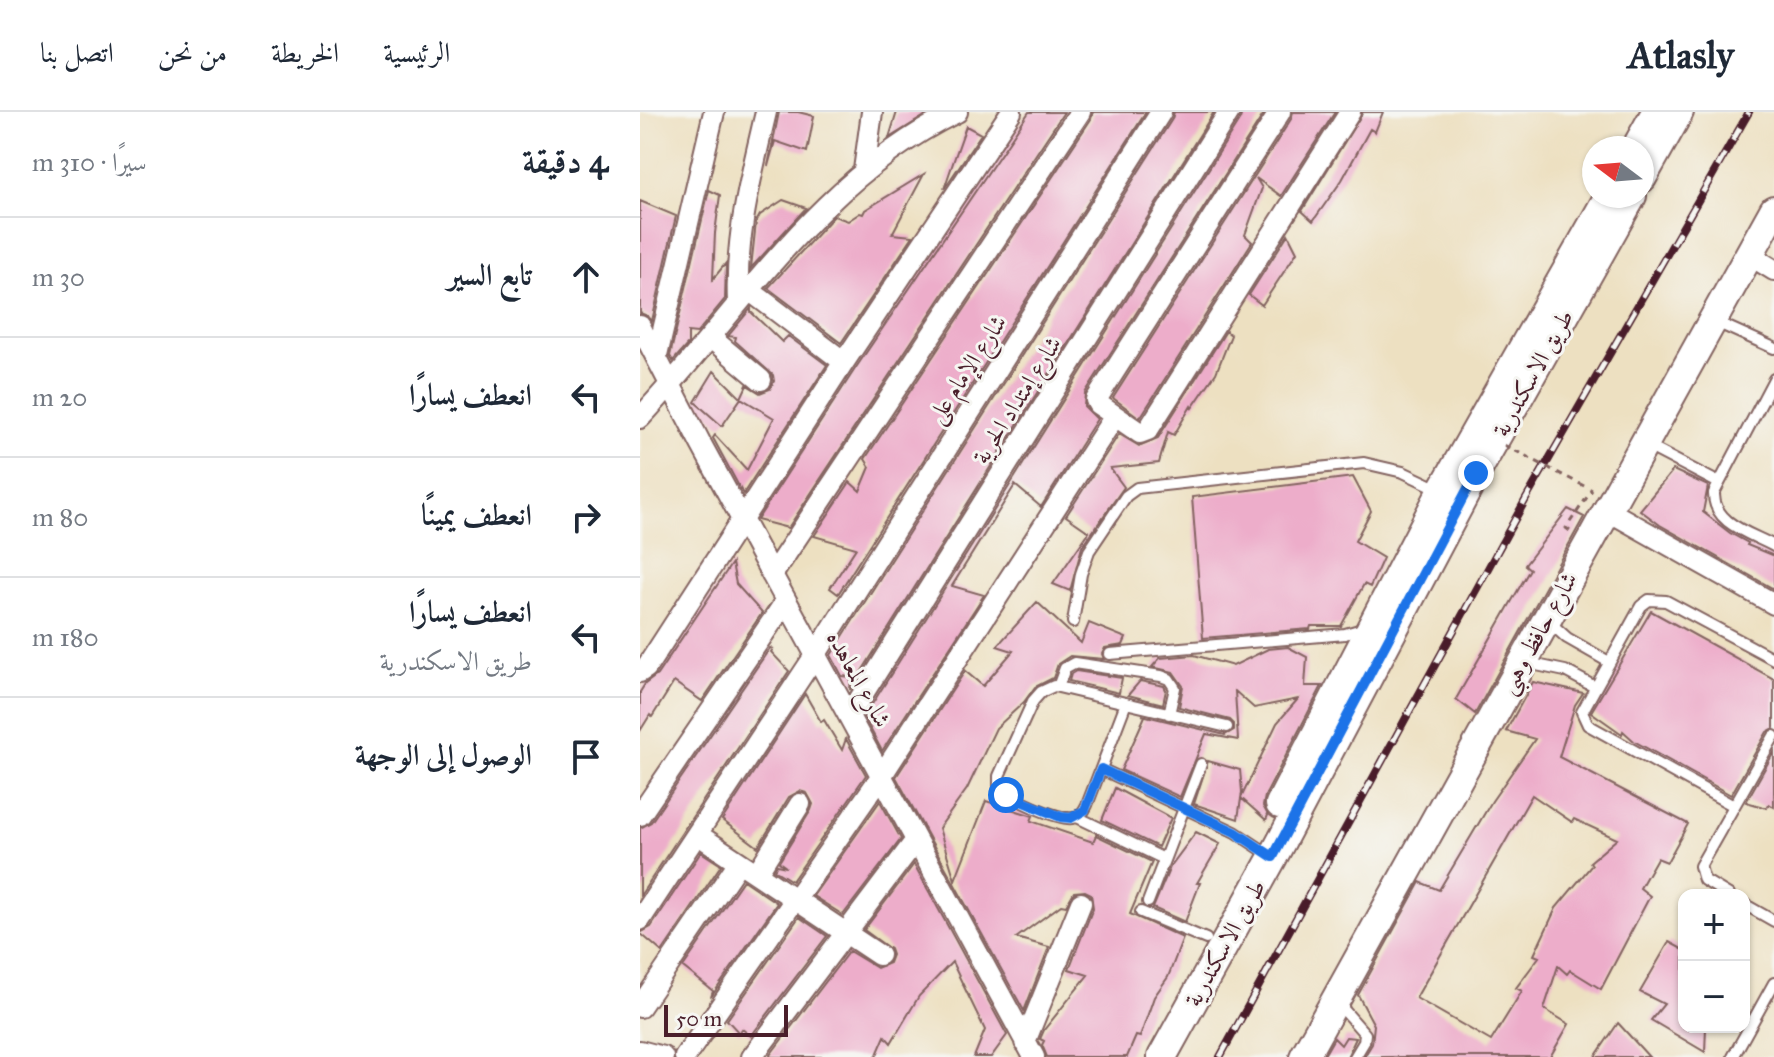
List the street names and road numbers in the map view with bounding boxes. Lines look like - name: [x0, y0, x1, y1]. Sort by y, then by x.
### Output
- street label: طريق الاسكندرية: [1486, 304, 1580, 442]
- street label: شارع الإمام على: [921, 309, 1018, 432]
- street label: شارع إمتداد الحرية: [966, 331, 1072, 472]
- street label: شارع حافظ وهبى: [1492, 567, 1588, 702]
- street label: شارع المعاهده: [816, 625, 898, 735]
- street label: طريق الاسكندرية: [1178, 874, 1272, 1012]

